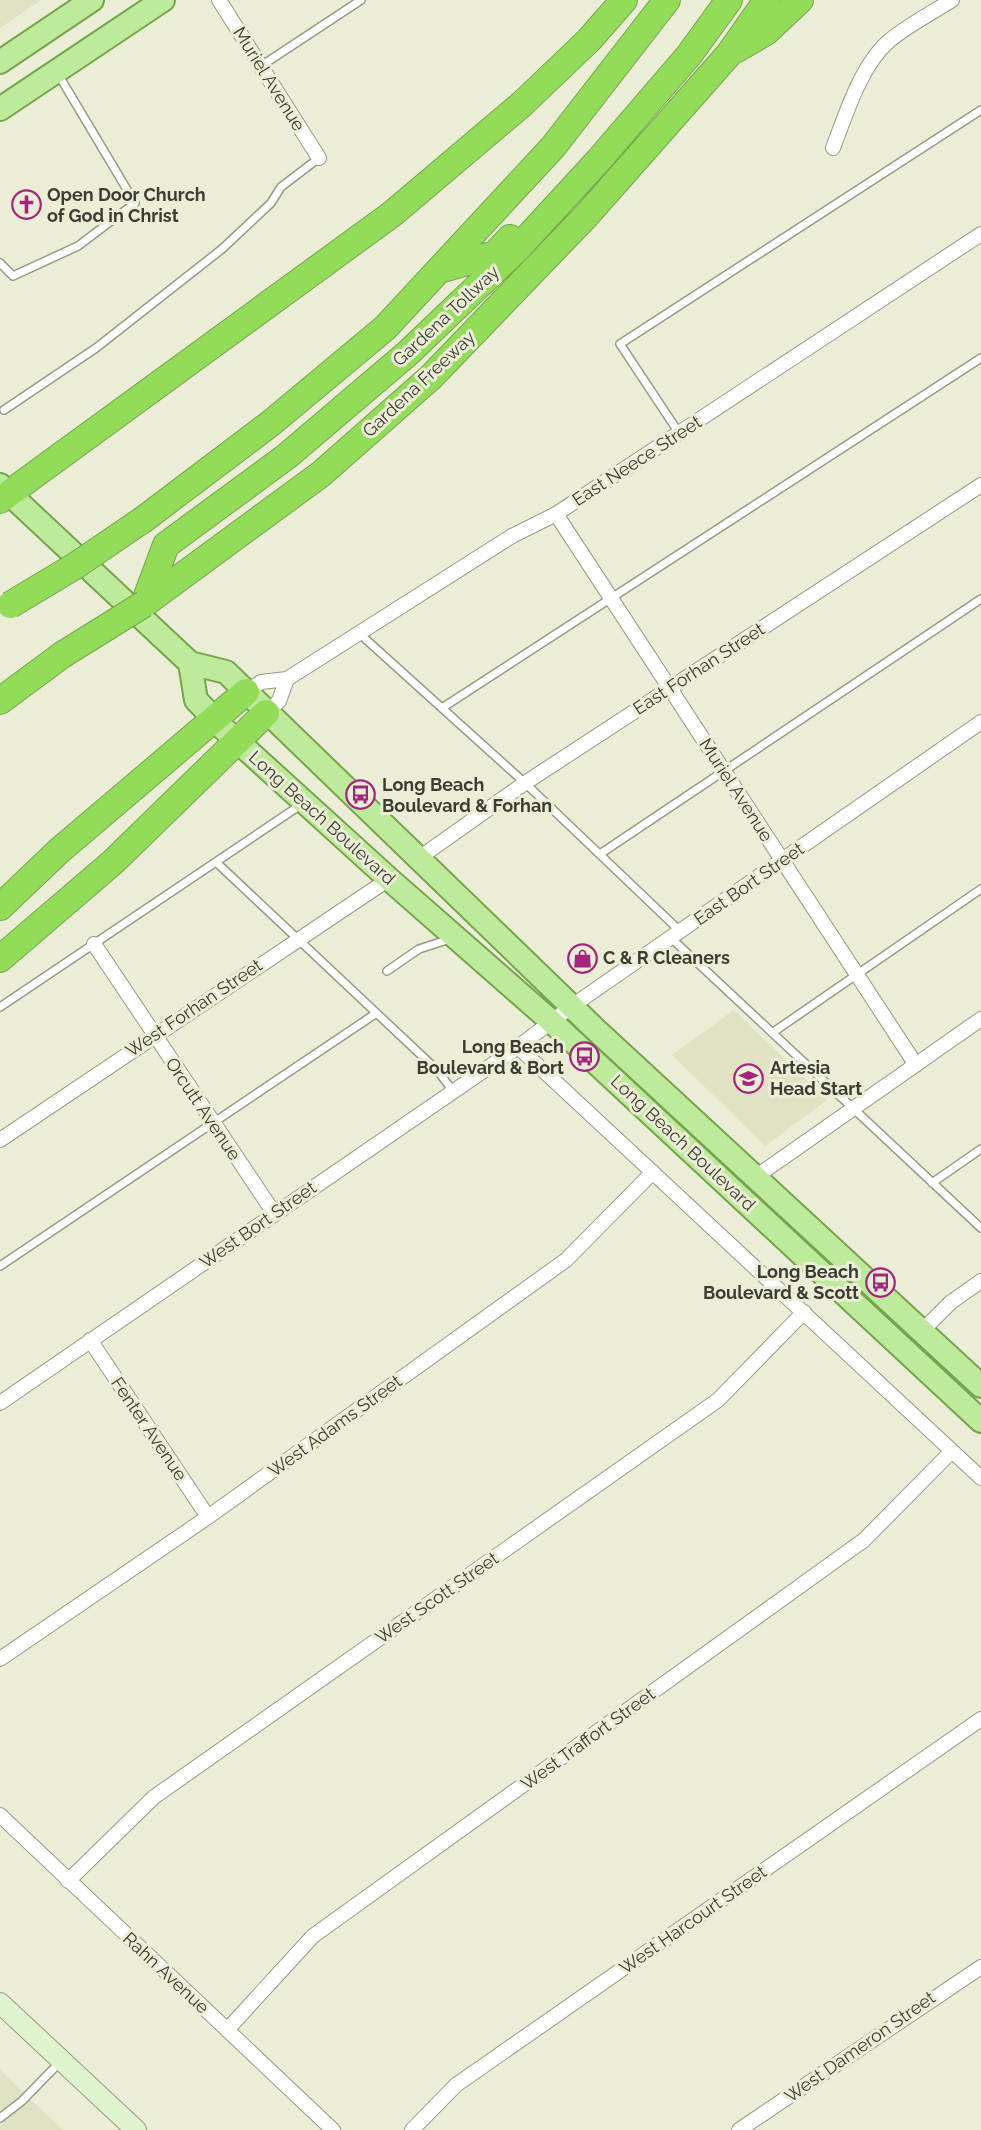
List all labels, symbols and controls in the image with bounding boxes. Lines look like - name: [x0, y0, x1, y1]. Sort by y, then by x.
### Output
- street label: Muriel Avenue: [229, 23, 310, 135]
- place label: Open Door Church of God in Christ: [47, 184, 206, 226]
- church icon: Open Door Church of God in Christ: [10, 189, 42, 221]
- street label: Gardena Tollway: [388, 261, 503, 370]
- street label: Gardena Freeway: [358, 326, 479, 441]
- street label: East Neece Street: [568, 411, 705, 510]
- street label: East Forhan Street: [629, 618, 768, 719]
- street label: Muriel Avenue: [695, 734, 778, 846]
- street label: Long Beach Boulevard: [245, 746, 400, 889]
- place label: Long Beach Boulevard & Forhan: [382, 774, 552, 816]
- bus stop icon: Long Beach Boulevard & Forhan: [345, 779, 377, 811]
- street label: East Bort Street: [690, 838, 808, 929]
- shop icon: C & R Cleaners: [566, 942, 598, 974]
- place label: C & R Cleaners: [603, 947, 730, 968]
- street label: West Forhan Street: [122, 954, 266, 1061]
- place label: Long Beach Boulevard & Bort: [417, 1036, 564, 1078]
- bus stop icon: Long Beach Boulevard & Bort: [569, 1041, 601, 1073]
- street label: Orcutt Avenue: [161, 1053, 246, 1164]
- place label: Artesia Head Start: [770, 1057, 862, 1099]
- school or university icon: Artesia Head Start: [733, 1062, 765, 1094]
- street label: Long Beach Boulevard: [607, 1070, 760, 1215]
- street label: West Bort Street: [196, 1177, 320, 1272]
- place label: Long Beach Boulevard & Scott: [703, 1261, 859, 1303]
- bus stop icon: Long Beach Boulevard & Scott: [864, 1266, 896, 1298]
- street label: West Adams Street: [264, 1370, 405, 1481]
- street label: Fenter Avenue: [107, 1373, 192, 1485]
- street label: West Scott Street: [371, 1547, 502, 1648]
- street label: West Traffort Street: [517, 1683, 659, 1794]
- street label: West Harcourt Street: [615, 1861, 770, 1978]
- street label: Rahn Avenue: [119, 1928, 214, 2018]
- street label: West Dameron Street: [780, 1987, 939, 2107]

